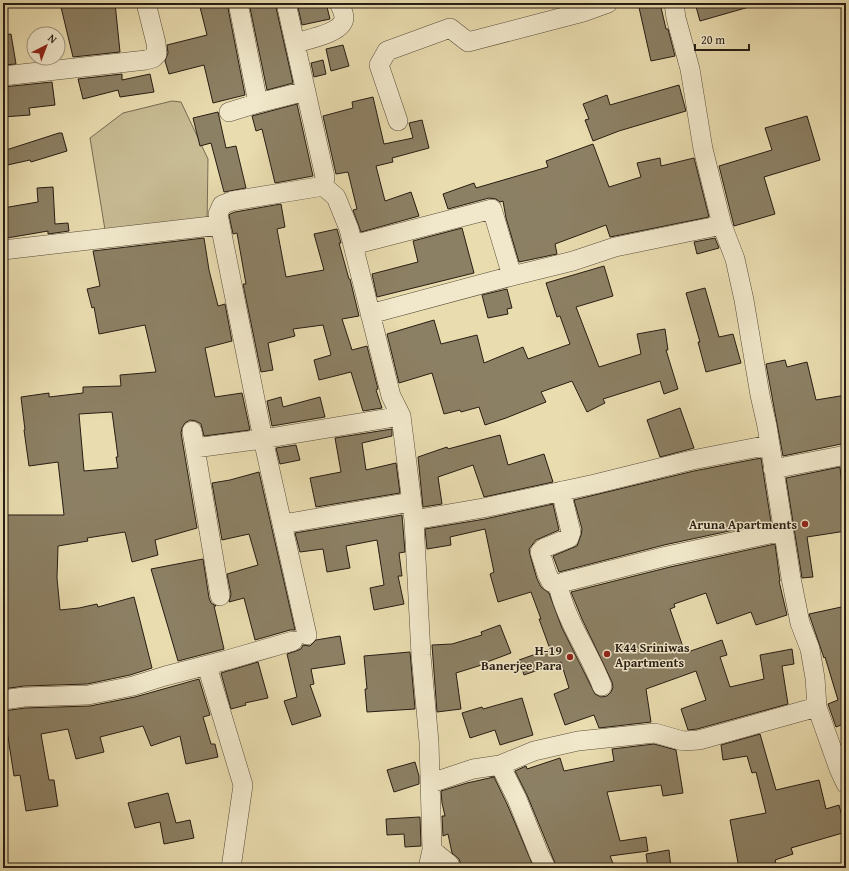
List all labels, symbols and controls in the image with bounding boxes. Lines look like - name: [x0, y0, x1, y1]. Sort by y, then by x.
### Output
- north arrow: [26, 26, 66, 66]
- scale bar: [695, 26, 749, 52]
- text: N: [45, 30, 61, 47]
- text: 20 m: [701, 31, 725, 48]
- place label: Aruna Apartments: [689, 515, 797, 534]
- marker: Aruna Apartments: [800, 519, 810, 529]
- place label: K44 Sriniwas Apartments: [615, 638, 690, 672]
- place label: H-19 Banerjee Para: [481, 641, 562, 675]
- marker: K44 Sriniwas Apartments: [602, 649, 612, 659]
- marker: H-19 Banerjee Para: [565, 652, 575, 662]

